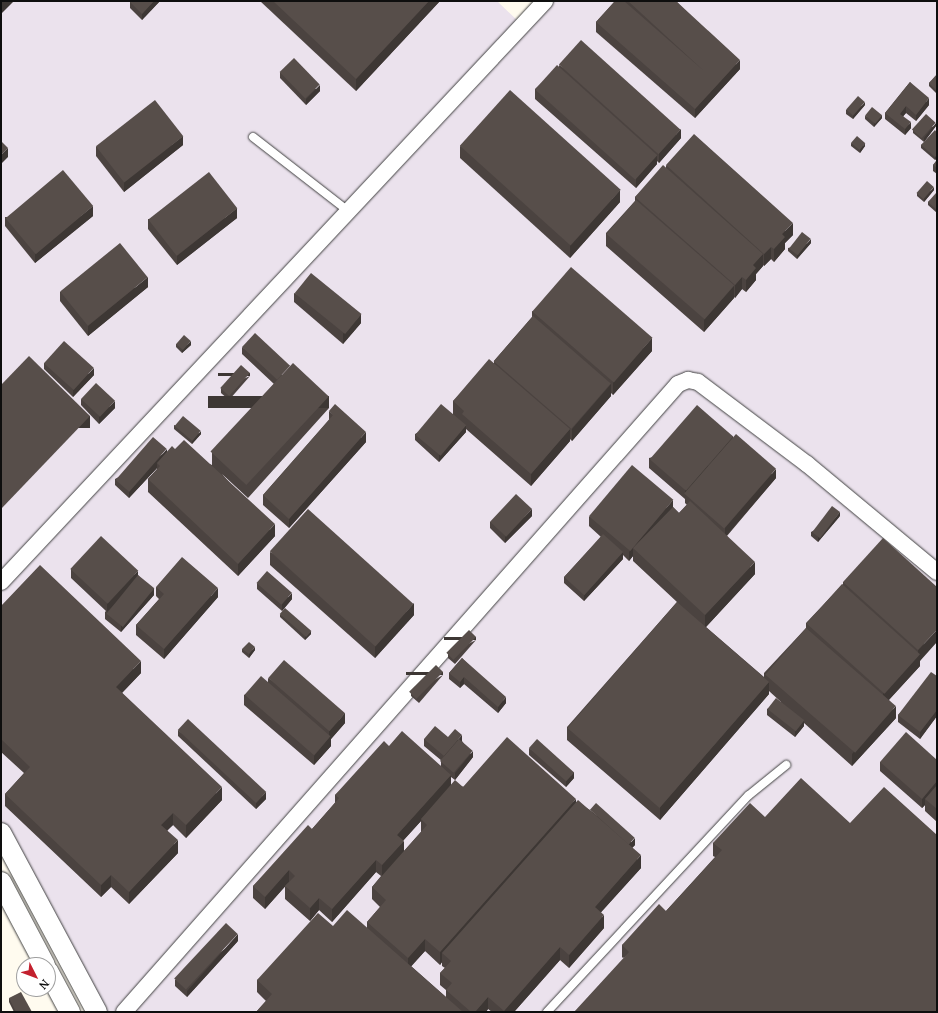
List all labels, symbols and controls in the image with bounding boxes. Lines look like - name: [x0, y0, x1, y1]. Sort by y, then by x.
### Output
- north arrow: [16, 957, 56, 997]
- text: N: [36, 976, 53, 993]

